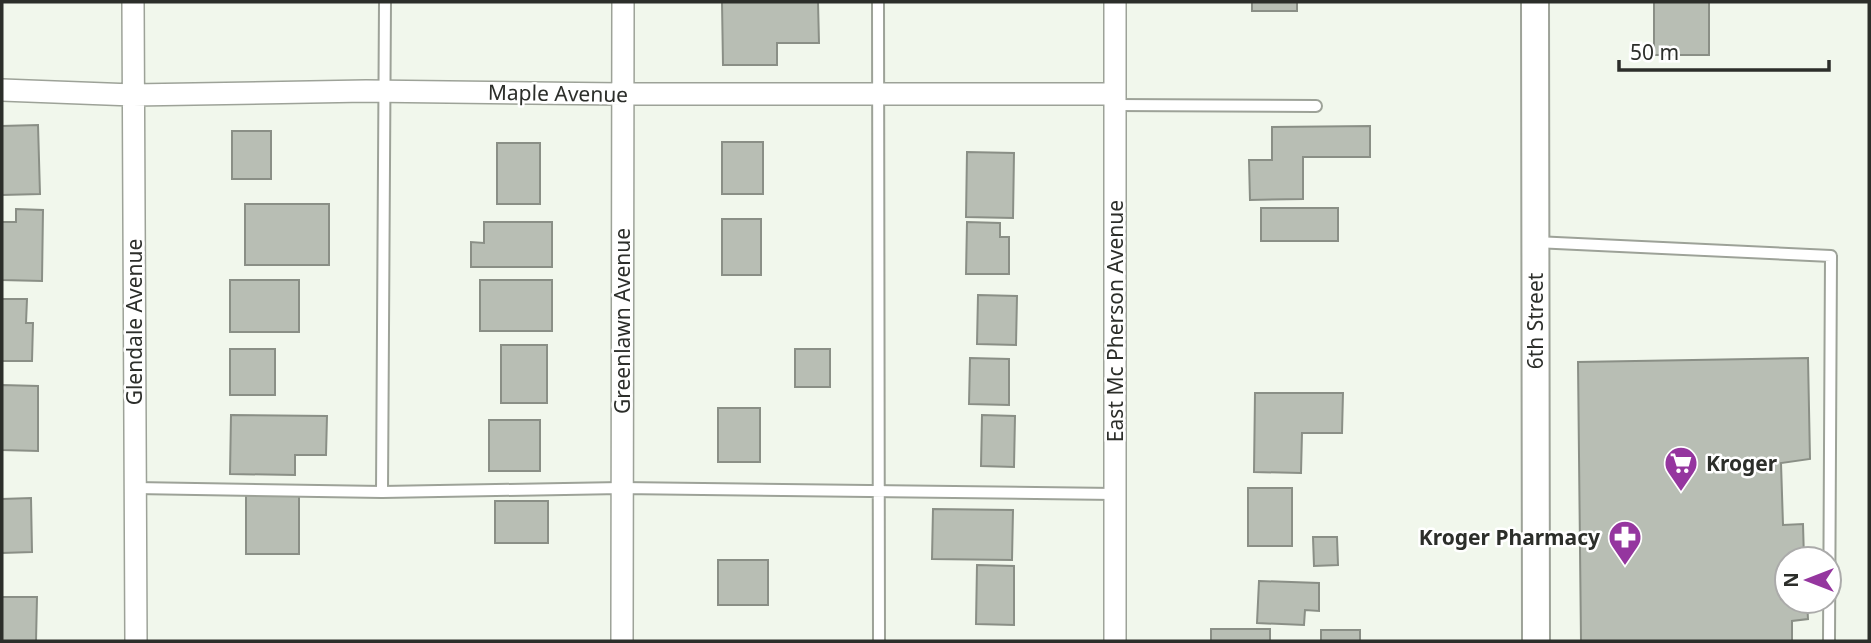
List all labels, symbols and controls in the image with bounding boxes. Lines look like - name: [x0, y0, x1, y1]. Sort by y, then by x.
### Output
- scale bar: [1619, 28, 1829, 72]
- text: 50 m: [1630, 38, 1679, 66]
- street label: Maple Avenue: [488, 78, 628, 108]
- street label: East Mc Pherson Avenue: [1101, 200, 1129, 442]
- street label: Greenlawn Avenue: [608, 228, 636, 414]
- street label: Glendale Avenue: [120, 239, 148, 405]
- street label: 6th Street: [1521, 272, 1549, 369]
- supermarket icon: Kroger: [1662, 444, 1700, 493]
- place label: Kroger: [1706, 449, 1778, 477]
- pharmacy icon: Kroger Pharmacy: [1606, 518, 1644, 567]
- place label: Kroger Pharmacy: [1419, 523, 1600, 551]
- north arrow: [1773, 545, 1843, 615]
- text: N: [1778, 572, 1804, 588]

